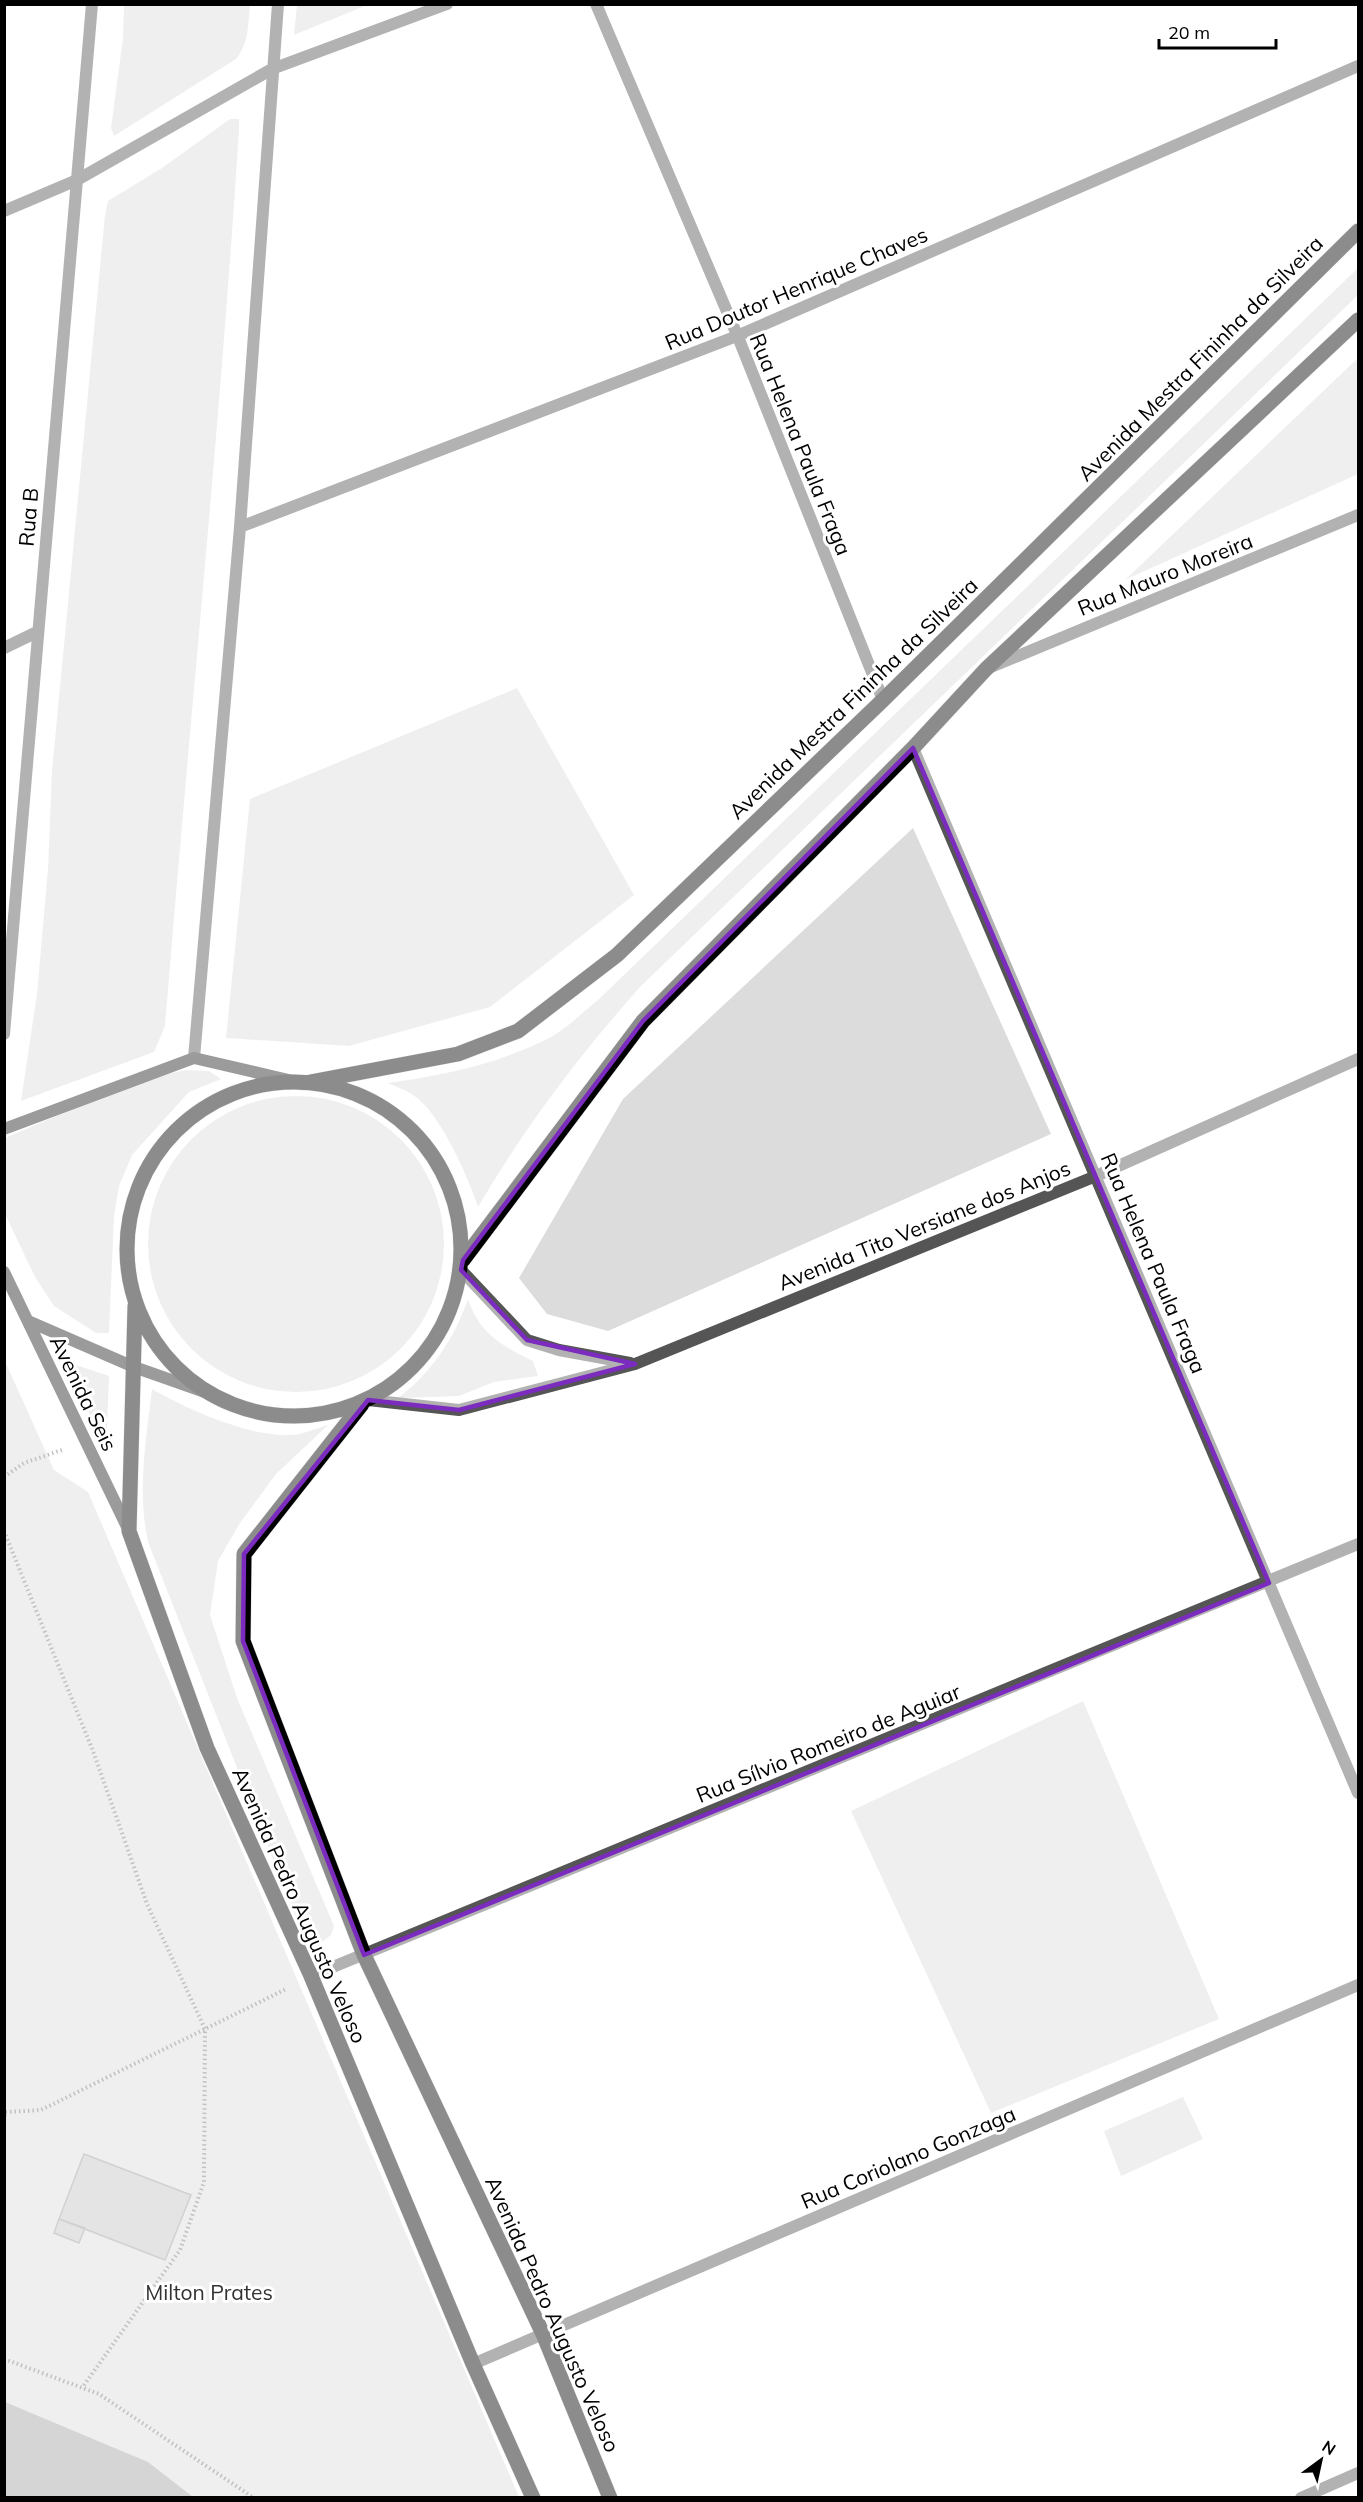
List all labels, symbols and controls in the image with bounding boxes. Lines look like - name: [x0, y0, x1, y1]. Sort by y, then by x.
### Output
- scale bar: [1159, 12, 1276, 50]
- text: 20 m: [1168, 21, 1210, 44]
- street label: Rua Doutor Henrique Chaves: [661, 221, 931, 355]
- street label: Avenida Mestra Fininha da Silveira: [1072, 230, 1328, 486]
- street label: Rua Helena Paula Fraga: [745, 329, 857, 559]
- street label: Rua B: [12, 486, 44, 548]
- street label: Rua Mauro Moreira: [1074, 527, 1256, 621]
- street label: Avenida Mestra Fininha da Silveira: [723, 572, 983, 824]
- street label: Rua Helena Paula Fraga: [1096, 1149, 1212, 1377]
- street label: Avenida Tito Versiane dos Anjos: [774, 1154, 1074, 1296]
- street label: Avenida Seis: [45, 1331, 123, 1455]
- street label: Rua Sílvio Romeiro de Aguiar: [692, 1678, 964, 1808]
- street label: Avenida Pedro Augusto Veloso: [227, 1763, 373, 2047]
- street label: Rua Coriolano Gonzaga: [797, 2100, 1019, 2214]
- street label: Avenida Pedro Augusto Veloso: [480, 2172, 626, 2456]
- park label: Milton Prates: [145, 2279, 273, 2305]
- north arrow: [1291, 2430, 1351, 2490]
- text: N: [1319, 2436, 1340, 2459]

